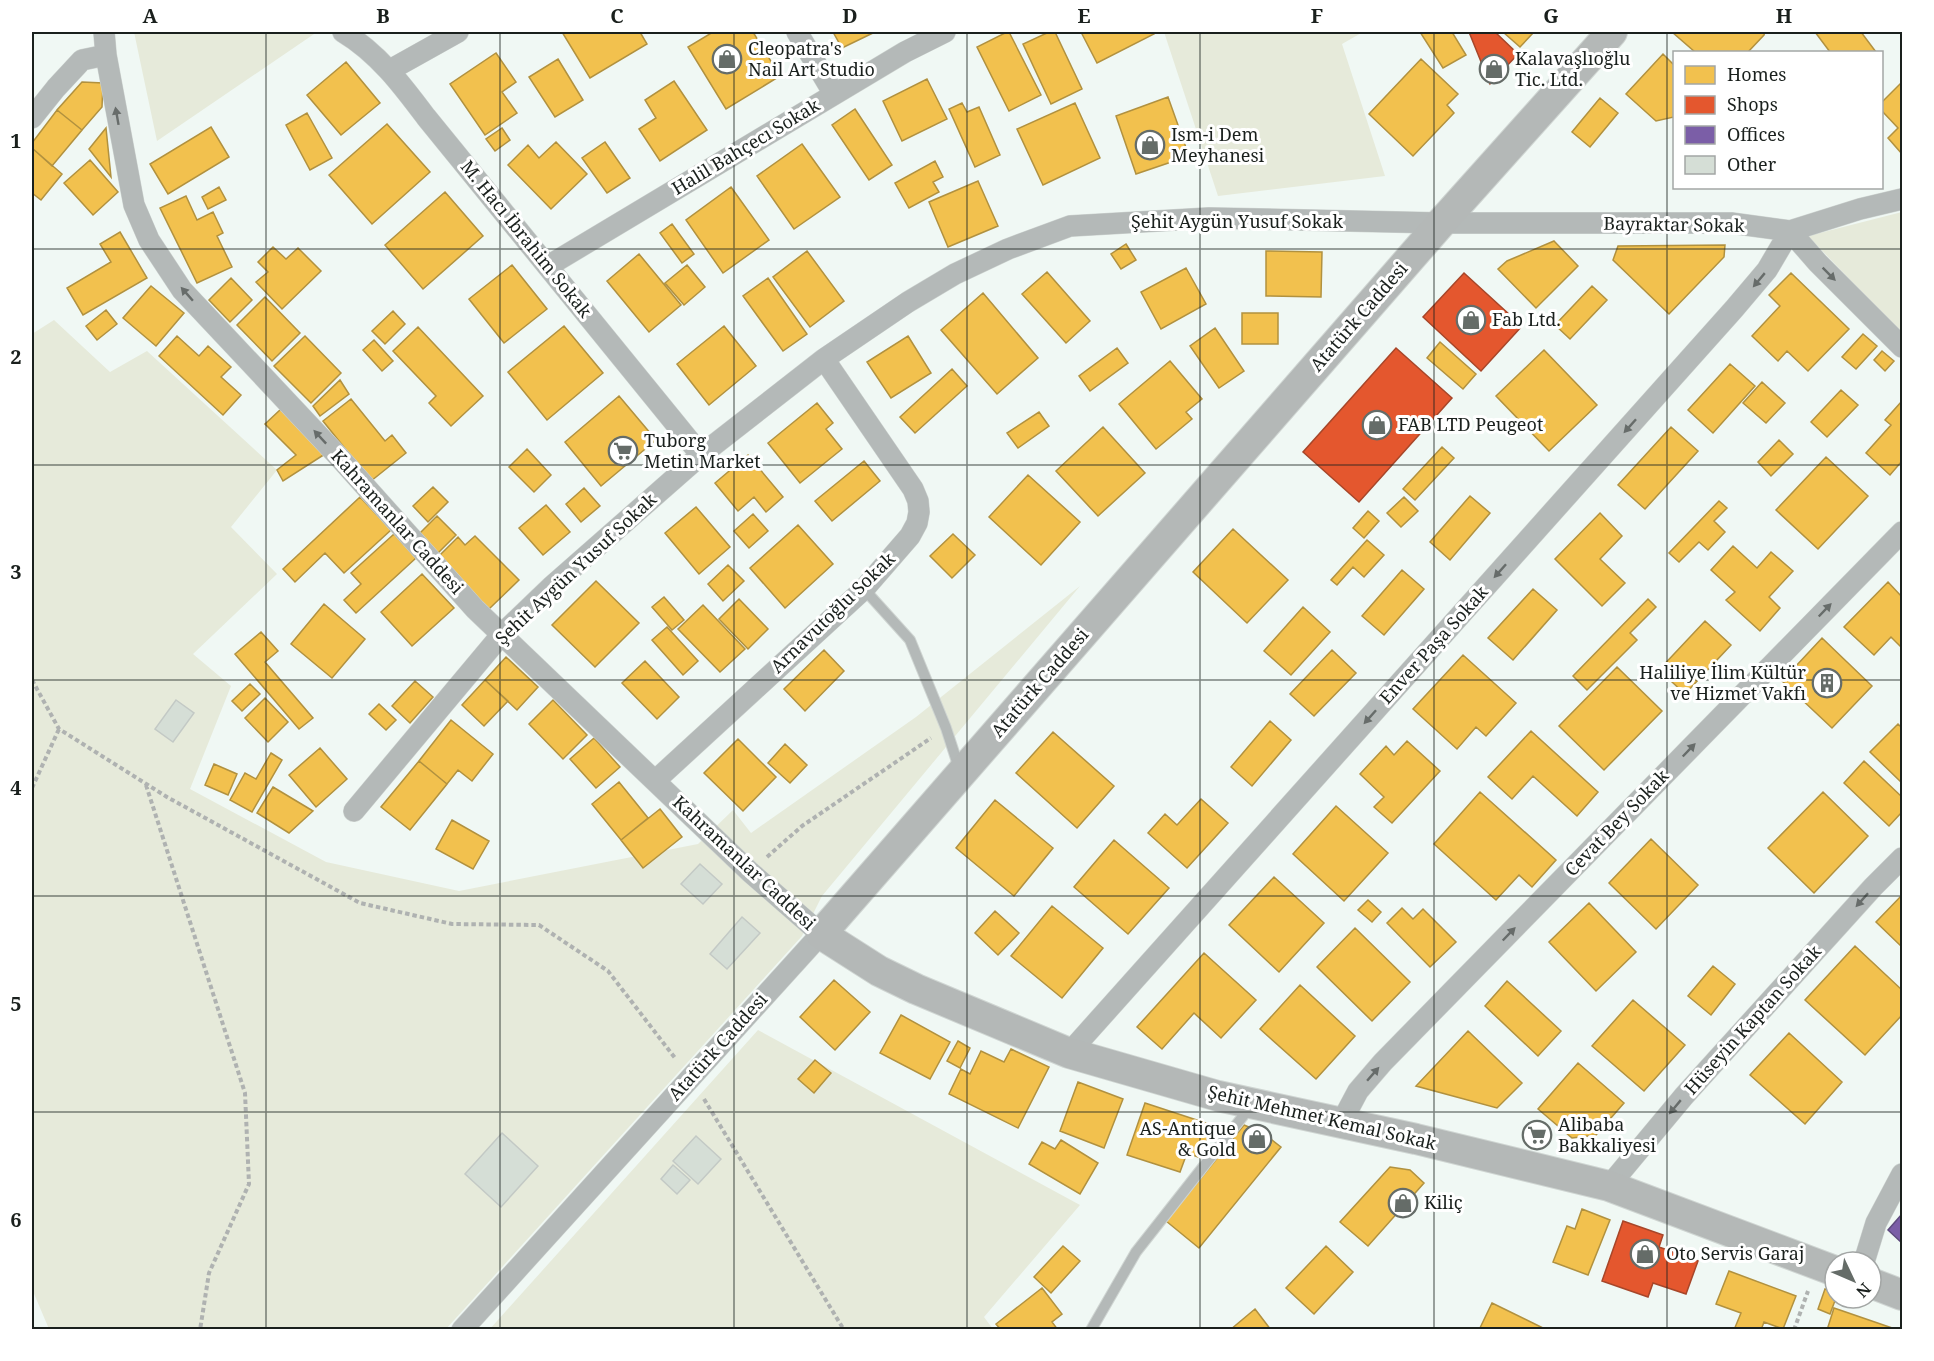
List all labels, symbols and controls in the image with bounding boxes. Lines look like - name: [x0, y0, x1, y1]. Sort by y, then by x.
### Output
- text: A: [142, 2, 158, 29]
- text: B: [376, 2, 390, 29]
- text: C: [610, 2, 624, 29]
- text: D: [842, 2, 858, 29]
- text: E: [1077, 2, 1091, 29]
- text: F: [1311, 2, 1323, 29]
- text: G: [1543, 2, 1559, 29]
- text: H: [1776, 2, 1792, 29]
- place label: Cleopatra's Nail Art Studio: [748, 36, 875, 81]
- shop icon: Cleopatra's Nail Art Studio: [711, 43, 743, 75]
- place label: Kalavaşlıoğlu Tic. Ltd.: [1515, 46, 1631, 91]
- legend: [1673, 51, 1883, 189]
- shop icon: Kalavaşlıoğlu Tic. Ltd.: [1478, 53, 1510, 85]
- text: Homes: [1727, 62, 1786, 86]
- street label: Halil Bahçecı Sokak: [667, 92, 824, 200]
- text: Shops: [1727, 92, 1778, 116]
- one-way arrow: [112, 106, 121, 125]
- place label: Ism-i Dem Meyhanesi: [1171, 122, 1265, 167]
- text: Offices: [1727, 122, 1785, 146]
- text: 1: [10, 127, 22, 154]
- shop icon: Ism-i Dem Meyhanesi: [1134, 129, 1166, 161]
- text: Other: [1727, 152, 1777, 176]
- street label: M. Hacı İbrahim Sokak: [456, 155, 598, 322]
- street label: Şehit Aygün Yusuf Sokak: [1131, 209, 1343, 233]
- street label: Bayraktar Sokak: [1603, 211, 1745, 237]
- street label: Atatürk Caddesi: [1304, 256, 1413, 376]
- one-way arrow: [1822, 267, 1836, 281]
- one-way arrow: [1753, 272, 1766, 287]
- one-way arrow: [181, 287, 194, 302]
- shop icon: Fab Ltd.: [1455, 304, 1487, 336]
- place label: Fab Ltd.: [1492, 307, 1561, 331]
- text: 2: [10, 343, 22, 370]
- shop icon: FAB LTD Peugeot: [1361, 409, 1393, 441]
- place label: FAB LTD Peugeot: [1398, 412, 1543, 436]
- one-way arrow: [1624, 418, 1637, 433]
- place label: Tuborg Metin Market: [644, 428, 761, 473]
- one-way arrow: [313, 429, 327, 444]
- supermarket icon: Tuborg Metin Market: [607, 435, 639, 467]
- street label: Kahramanlar Caddesi: [326, 444, 469, 599]
- street label: Şehit Aygün Yusuf Sokak: [490, 487, 661, 649]
- street label: Arnavutoğlu Sokak: [765, 546, 900, 678]
- text: 3: [10, 558, 22, 585]
- one-way arrow: [1493, 564, 1507, 579]
- street label: Enver Paşa Sokak: [1374, 580, 1493, 709]
- one-way arrow: [1818, 604, 1832, 618]
- street label: Atatürk Caddesi: [985, 622, 1094, 742]
- place label: Haliliye İlim Kültür ve Hizmet Vakfı: [1639, 660, 1807, 705]
- building icon: Haliliye İlim Kültür ve Hizmet Vakfı: [1811, 667, 1843, 699]
- one-way arrow: [1364, 709, 1377, 724]
- one-way arrow: [1682, 742, 1696, 757]
- street label: Cevat Bey Sokak: [1559, 763, 1674, 881]
- text: 4: [10, 774, 22, 801]
- street label: Kahramanlar Caddesi: [668, 790, 821, 935]
- one-way arrow: [1856, 892, 1869, 907]
- one-way arrow: [1501, 927, 1515, 941]
- street label: Hüseyin Kaptan Sokak: [1679, 939, 1826, 1099]
- street label: Atatürk Caddesi: [662, 987, 772, 1105]
- text: 5: [10, 990, 22, 1017]
- one-way arrow: [1366, 1067, 1379, 1082]
- street label: Şehit Mehmet Kemal Sokak: [1206, 1079, 1439, 1155]
- one-way arrow: [1668, 1099, 1681, 1115]
- place label: Alibaba Bakkaliyesi: [1558, 1112, 1656, 1157]
- place label: AS-Antique & Gold: [1139, 1116, 1236, 1161]
- supermarket icon: Alibaba Bakkaliyesi: [1521, 1119, 1553, 1151]
- shop icon: AS-Antique & Gold: [1241, 1123, 1273, 1155]
- shop icon: Kiliç: [1387, 1187, 1419, 1219]
- place label: Kiliç: [1424, 1190, 1463, 1214]
- text: 6: [10, 1206, 22, 1233]
- shop icon: Oto Servis Garaj: [1629, 1238, 1661, 1270]
- place label: Oto Servis Garaj: [1666, 1241, 1804, 1265]
- north arrow: [1823, 1250, 1883, 1310]
- text: N: [1851, 1278, 1876, 1303]

